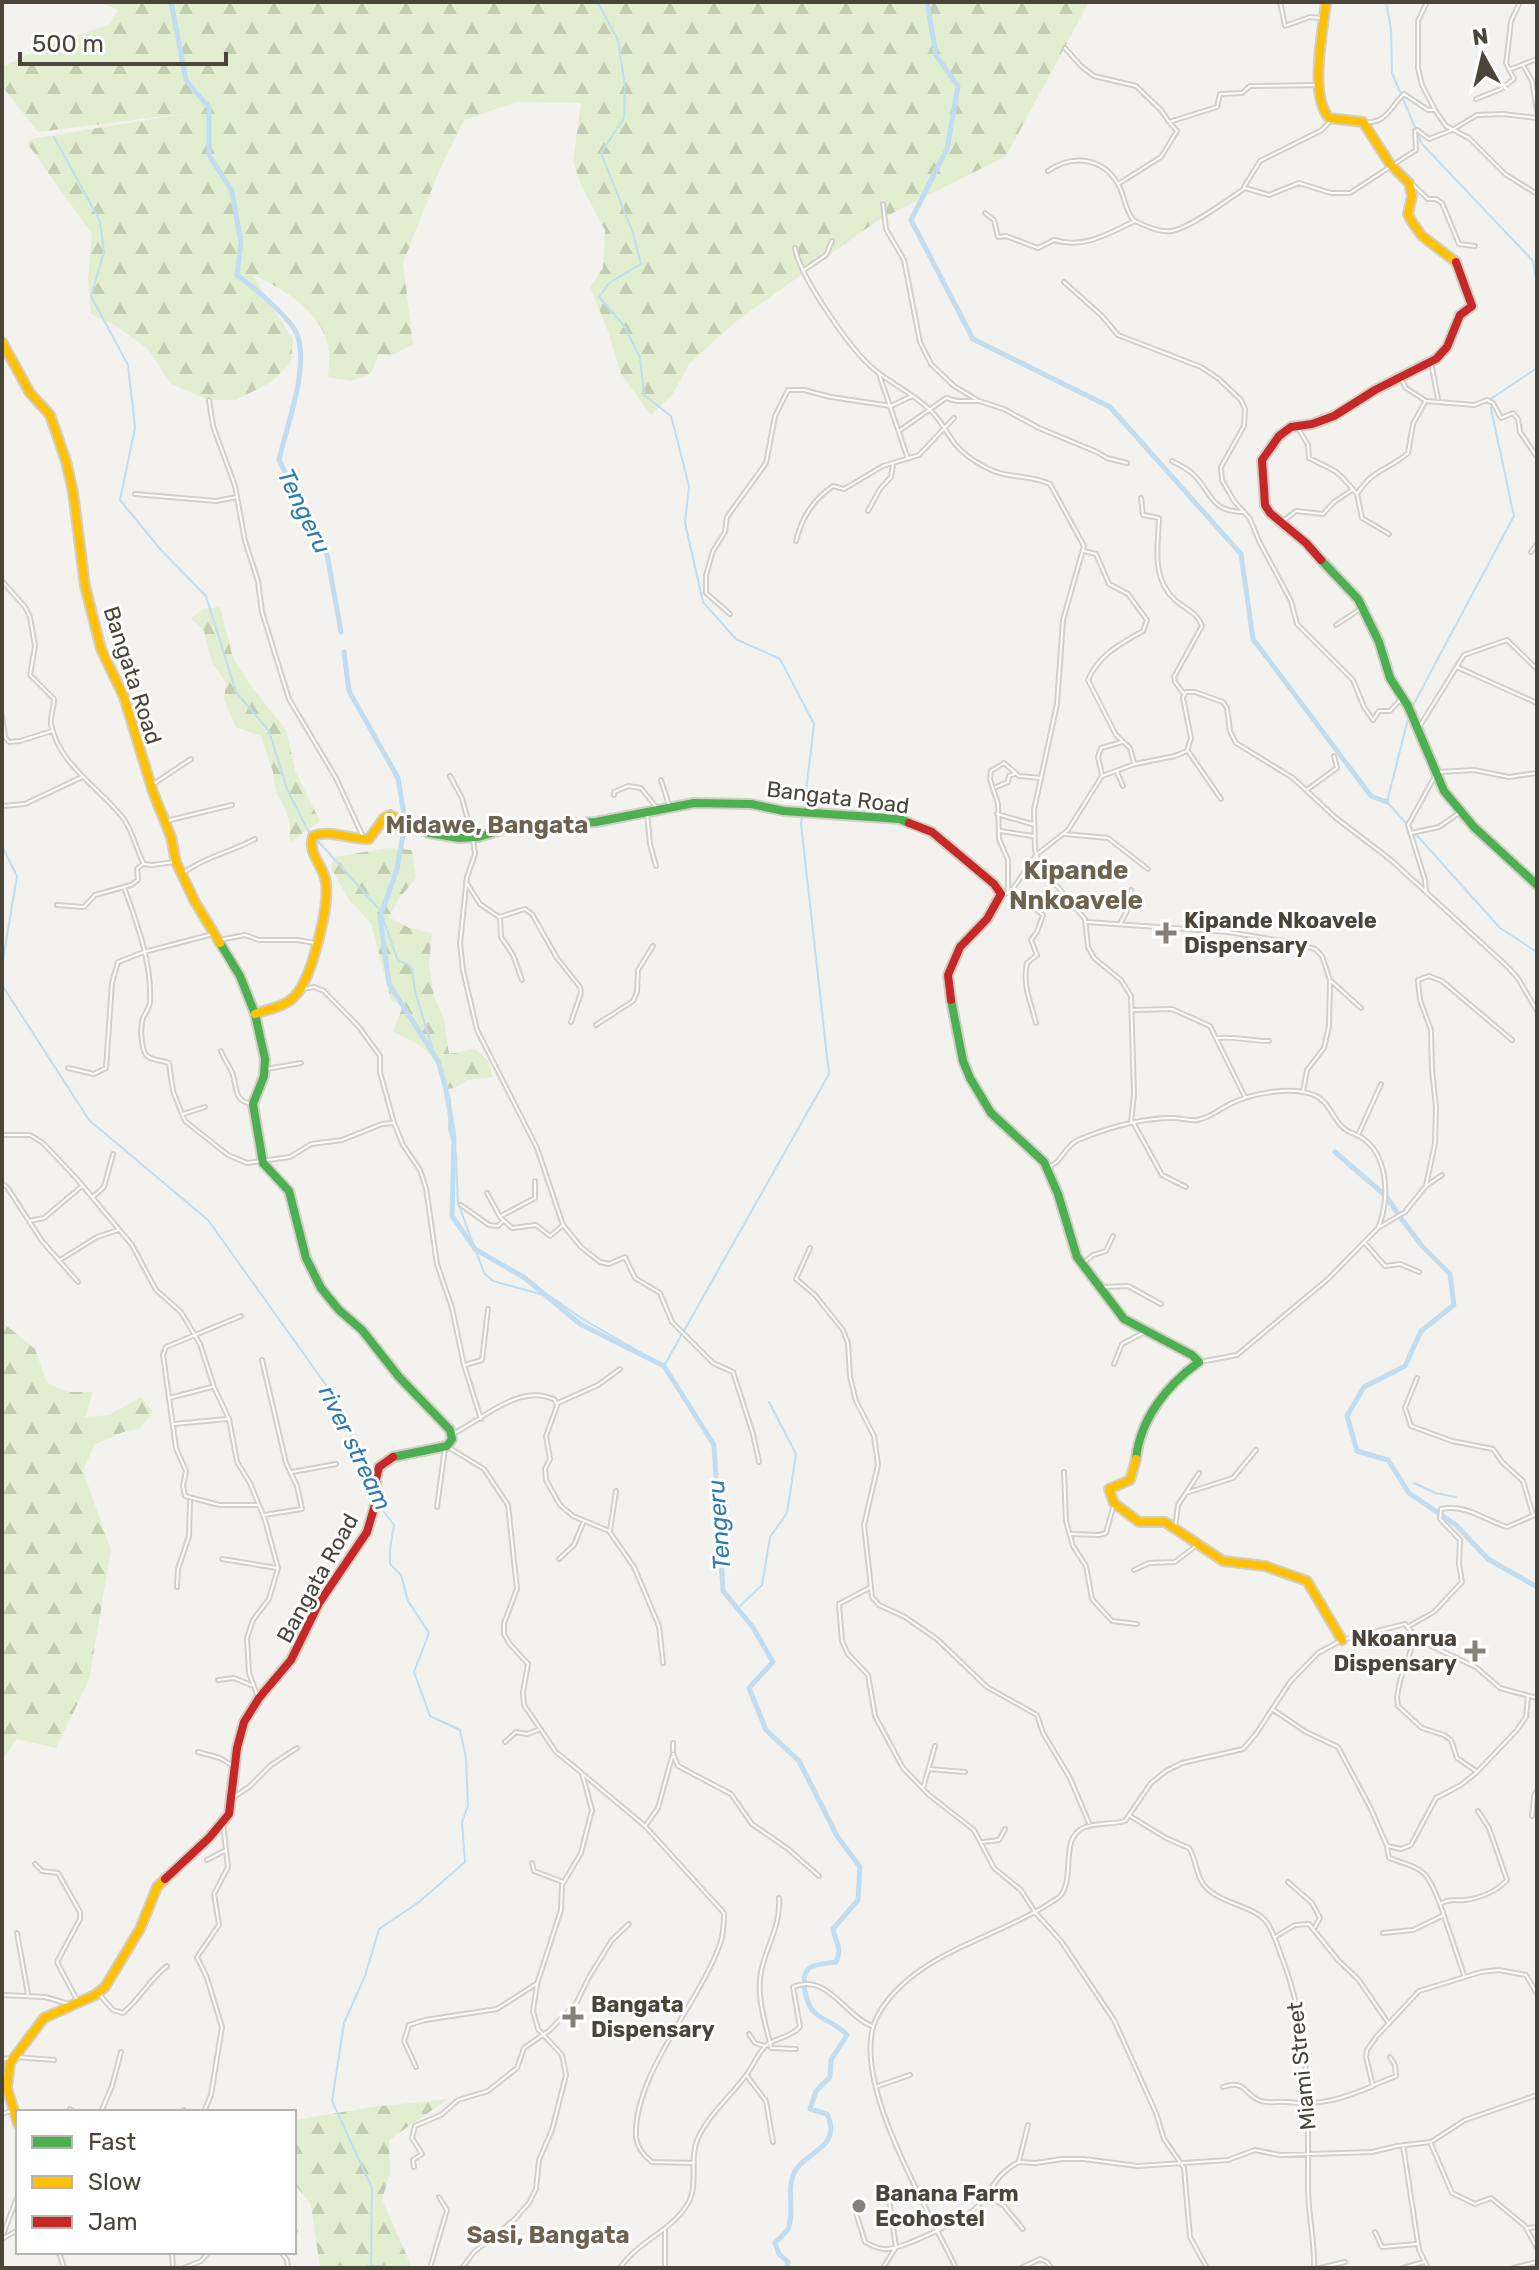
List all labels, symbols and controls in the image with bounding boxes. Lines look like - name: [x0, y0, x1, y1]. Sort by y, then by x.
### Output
- scale bar: [20, 16, 226, 66]
- north arrow: [1443, 16, 1523, 96]
- text: N: [1471, 22, 1490, 51]
- text: 500 m: [32, 30, 104, 58]
- water label: Tengeru: [271, 464, 337, 558]
- street label: Bangata Road: [97, 603, 168, 748]
- street label: Bangata Road: [765, 775, 911, 820]
- district label: Midawe, Bangata: [386, 811, 588, 839]
- district label: Kipande Nnkoavele: [1009, 855, 1143, 916]
- place label: Kipande Nkoavele Dispensary: [1184, 907, 1377, 959]
- marker: Kipande Nkoavele Dispensary: [1155, 922, 1177, 944]
- water label: river stream: [313, 1381, 397, 1515]
- water label: Tengeru: [702, 1479, 736, 1571]
- street label: Bangata Road: [271, 1509, 364, 1648]
- place label: Nkoanrua Dispensary: [1333, 1625, 1457, 1677]
- marker: Nkoanrua Dispensary: [1464, 1640, 1486, 1662]
- place label: Bangata Dispensary: [591, 1991, 715, 2043]
- street label: Miami Street: [1281, 2000, 1322, 2131]
- marker: Bangata Dispensary: [562, 2006, 584, 2028]
- legend: [16, 2110, 296, 2254]
- text: Fast: [88, 2128, 136, 2156]
- text: Slow: [88, 2168, 141, 2196]
- place label: Banana Farm Ecohostel: [875, 2180, 1019, 2232]
- marker: Banana Farm Ecohostel: [850, 2197, 868, 2215]
- text: Jam: [88, 2208, 138, 2236]
- district label: Sasi, Bangata: [466, 2221, 630, 2249]

